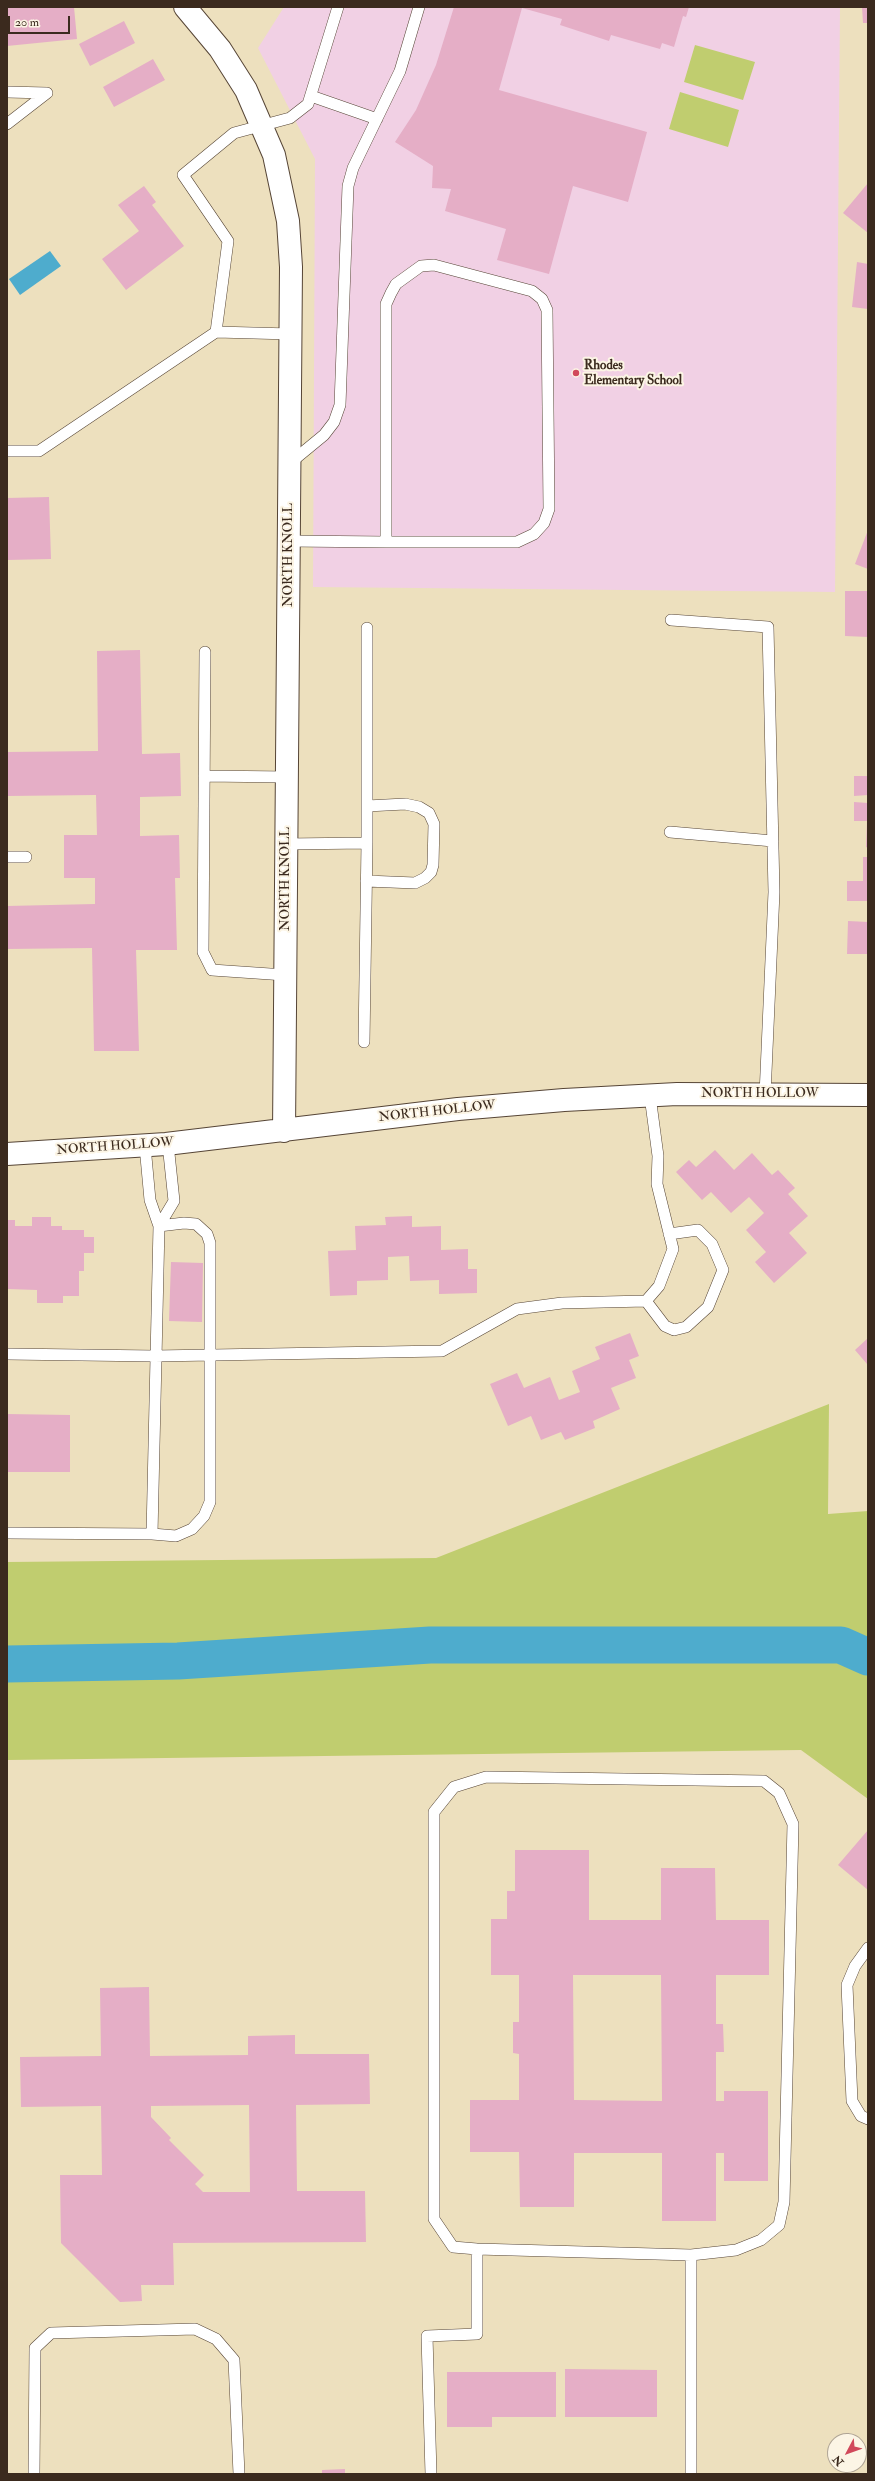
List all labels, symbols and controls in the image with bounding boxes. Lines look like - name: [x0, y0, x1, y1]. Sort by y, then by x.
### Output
- scale bar: [10, 8, 72, 34]
- text: 20 m: [15, 15, 39, 30]
- place label: Rhodes Elementary School: [584, 358, 682, 389]
- marker: Rhodes Elementary School: [571, 368, 581, 378]
- street label: NORTH KNOLL: [281, 503, 297, 607]
- street label: NORTH KNOLL: [278, 827, 294, 931]
- street label: NORTH HOLLOW: [701, 1086, 819, 1102]
- street label: NORTH HOLLOW: [378, 1098, 496, 1126]
- street label: NORTH HOLLOW: [56, 1135, 174, 1159]
- north arrow: [827, 2433, 867, 2473]
- text: N: [830, 2453, 846, 2469]

